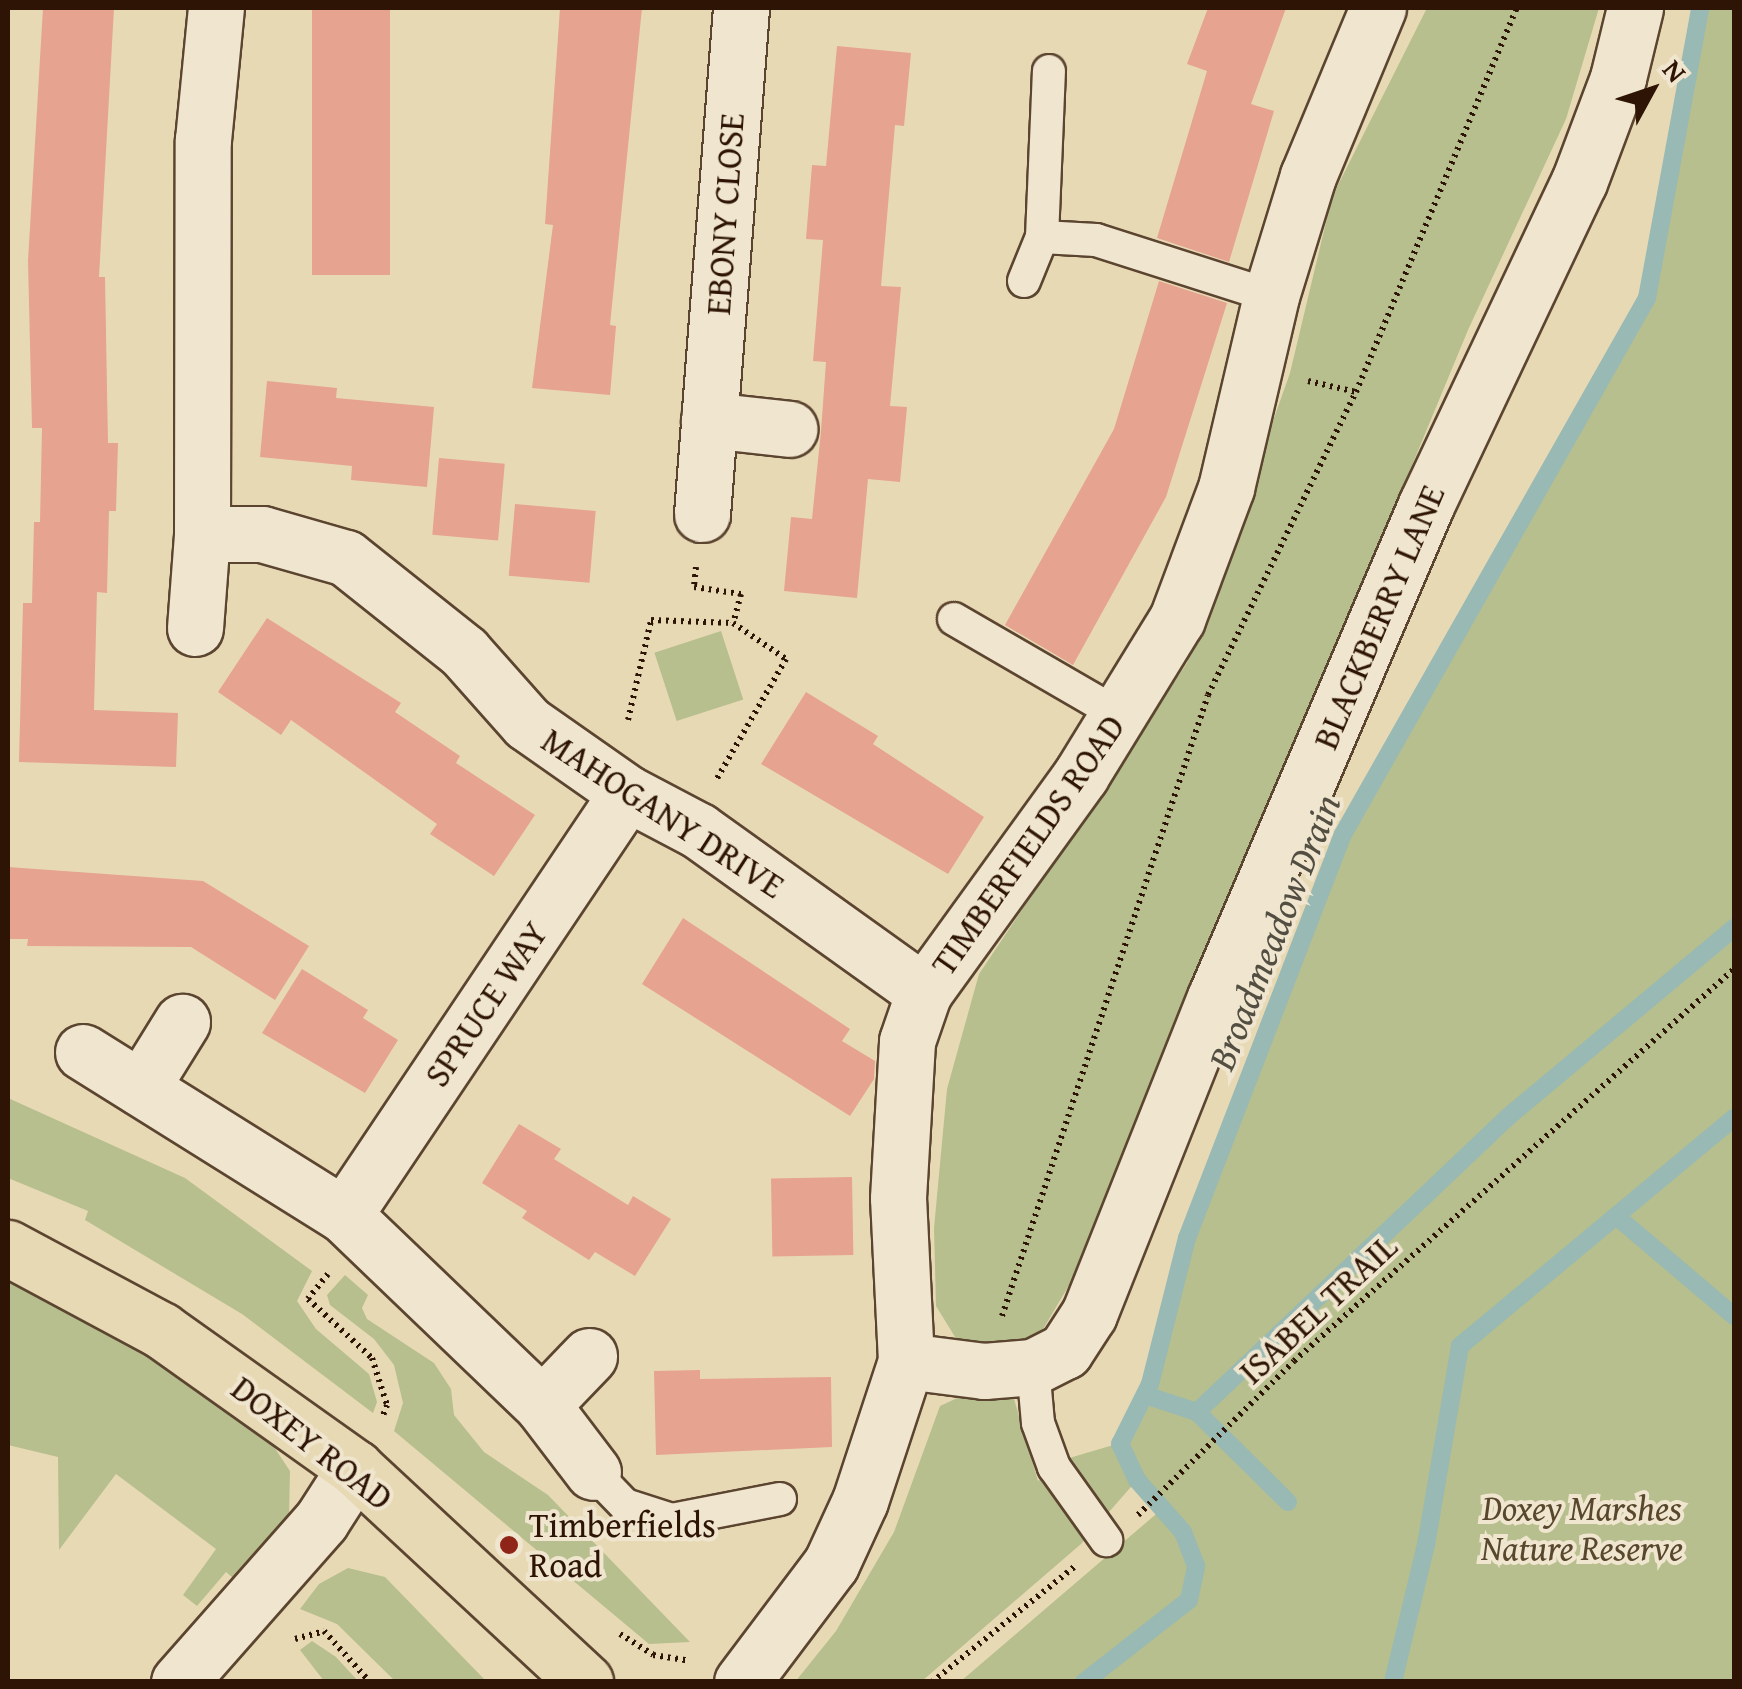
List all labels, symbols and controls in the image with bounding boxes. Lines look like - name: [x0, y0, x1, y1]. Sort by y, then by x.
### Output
- north arrow: [1602, 40, 1702, 140]
- text: N: [1654, 50, 1697, 91]
- street label: EBONY CLOSE: [697, 112, 753, 316]
- street label: BLACKBERRY LANE: [1304, 479, 1454, 755]
- street label: TIMBERFIELDS ROAD: [922, 707, 1134, 983]
- street label: MAHOGANY DRIVE: [534, 719, 792, 907]
- water label: Broadmeadow Drain: [1198, 788, 1350, 1076]
- street label: SPRUCE WAY: [416, 914, 556, 1094]
- street label: ISABEL TRAIL: [1230, 1225, 1406, 1393]
- street label: DOXEY ROAD: [223, 1367, 401, 1519]
- park label: Doxey Marshes Nature Reserve: [1481, 1487, 1683, 1569]
- place label: Timberfields Road: [529, 1504, 716, 1586]
- marker: Timberfields Road: [498, 1534, 520, 1556]

